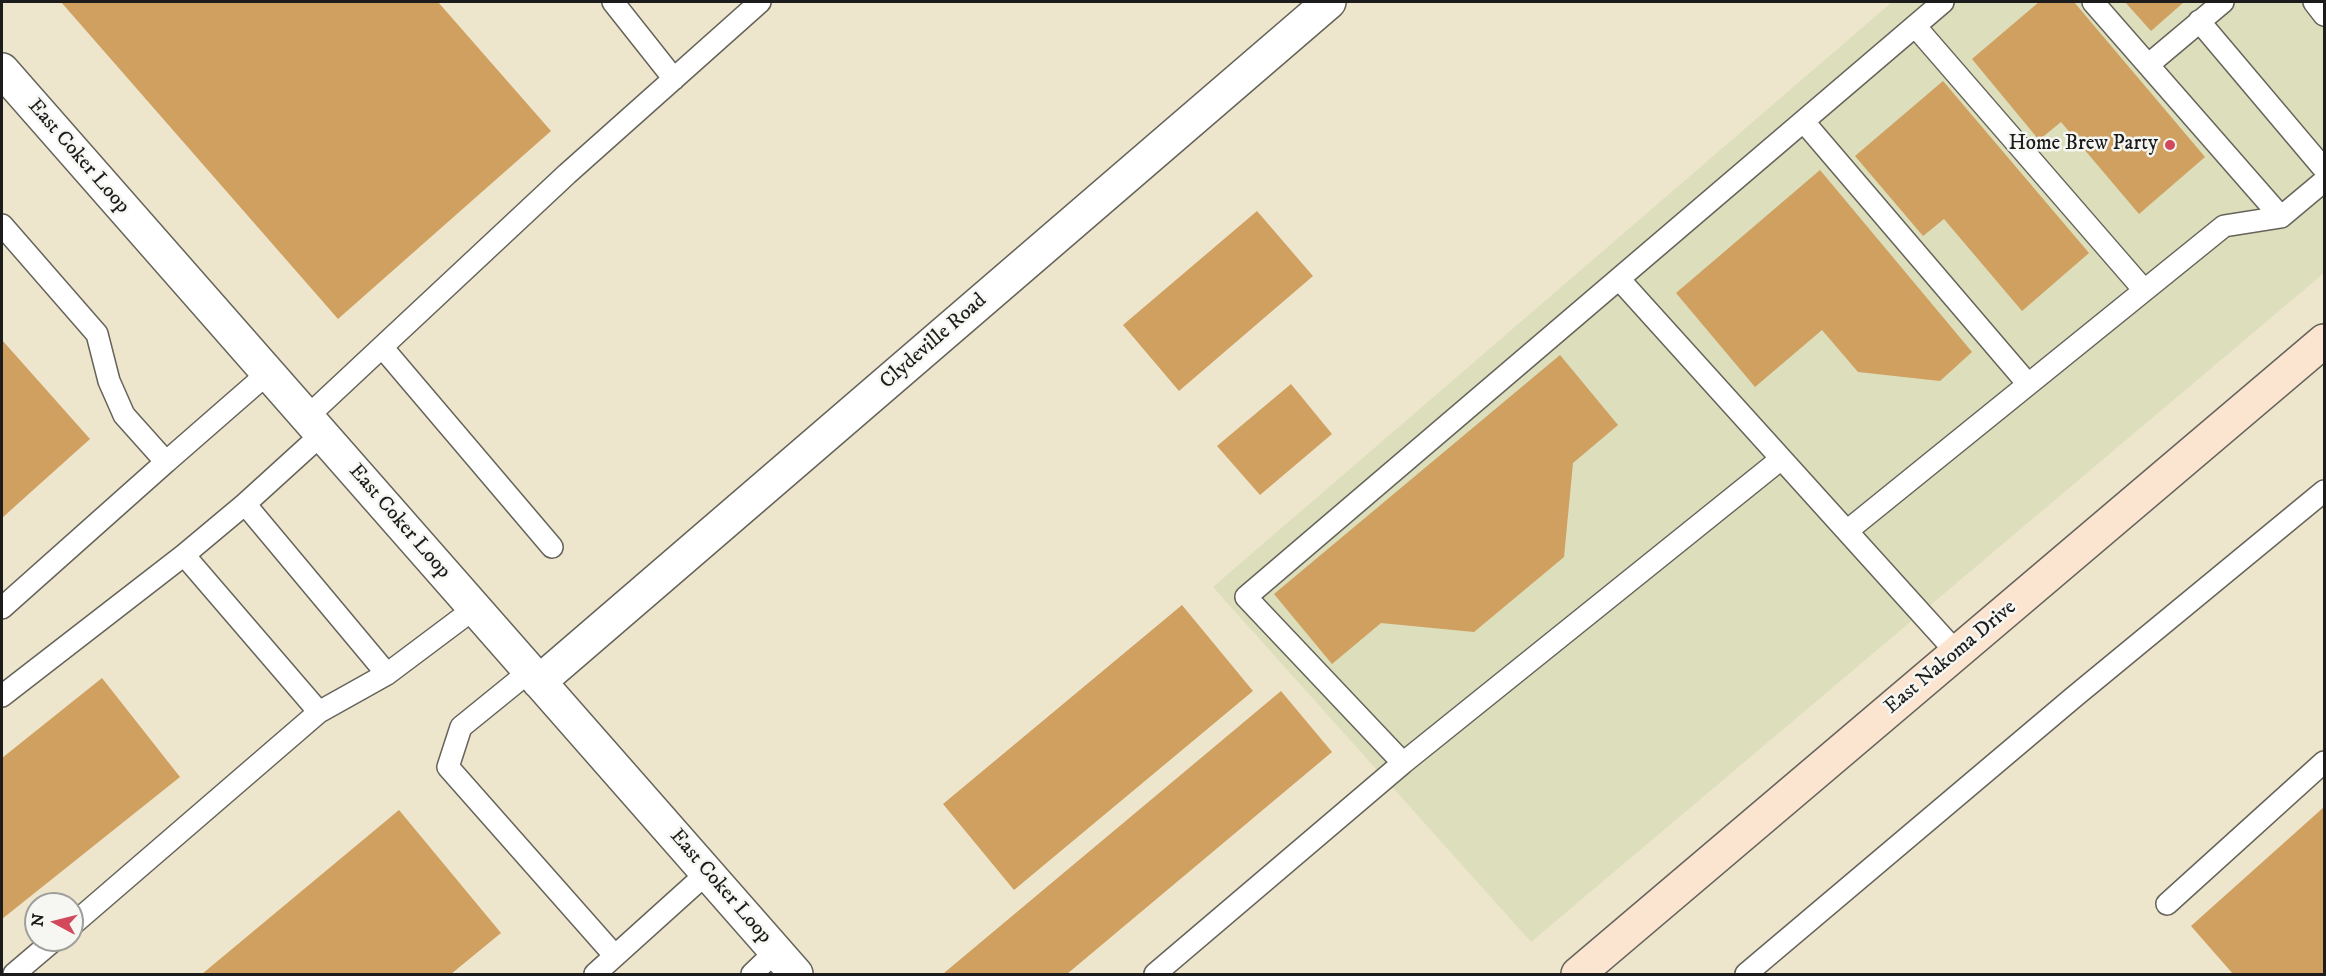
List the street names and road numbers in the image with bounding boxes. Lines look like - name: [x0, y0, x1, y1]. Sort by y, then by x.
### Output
- street label: East Coker Loop: [21, 95, 135, 219]
- street label: Clydeville Road: [876, 289, 992, 395]
- street label: East Coker Loop: [342, 460, 456, 584]
- street label: East Nakoma Drive: [1880, 596, 2022, 720]
- street label: East Coker Loop: [663, 825, 777, 949]

